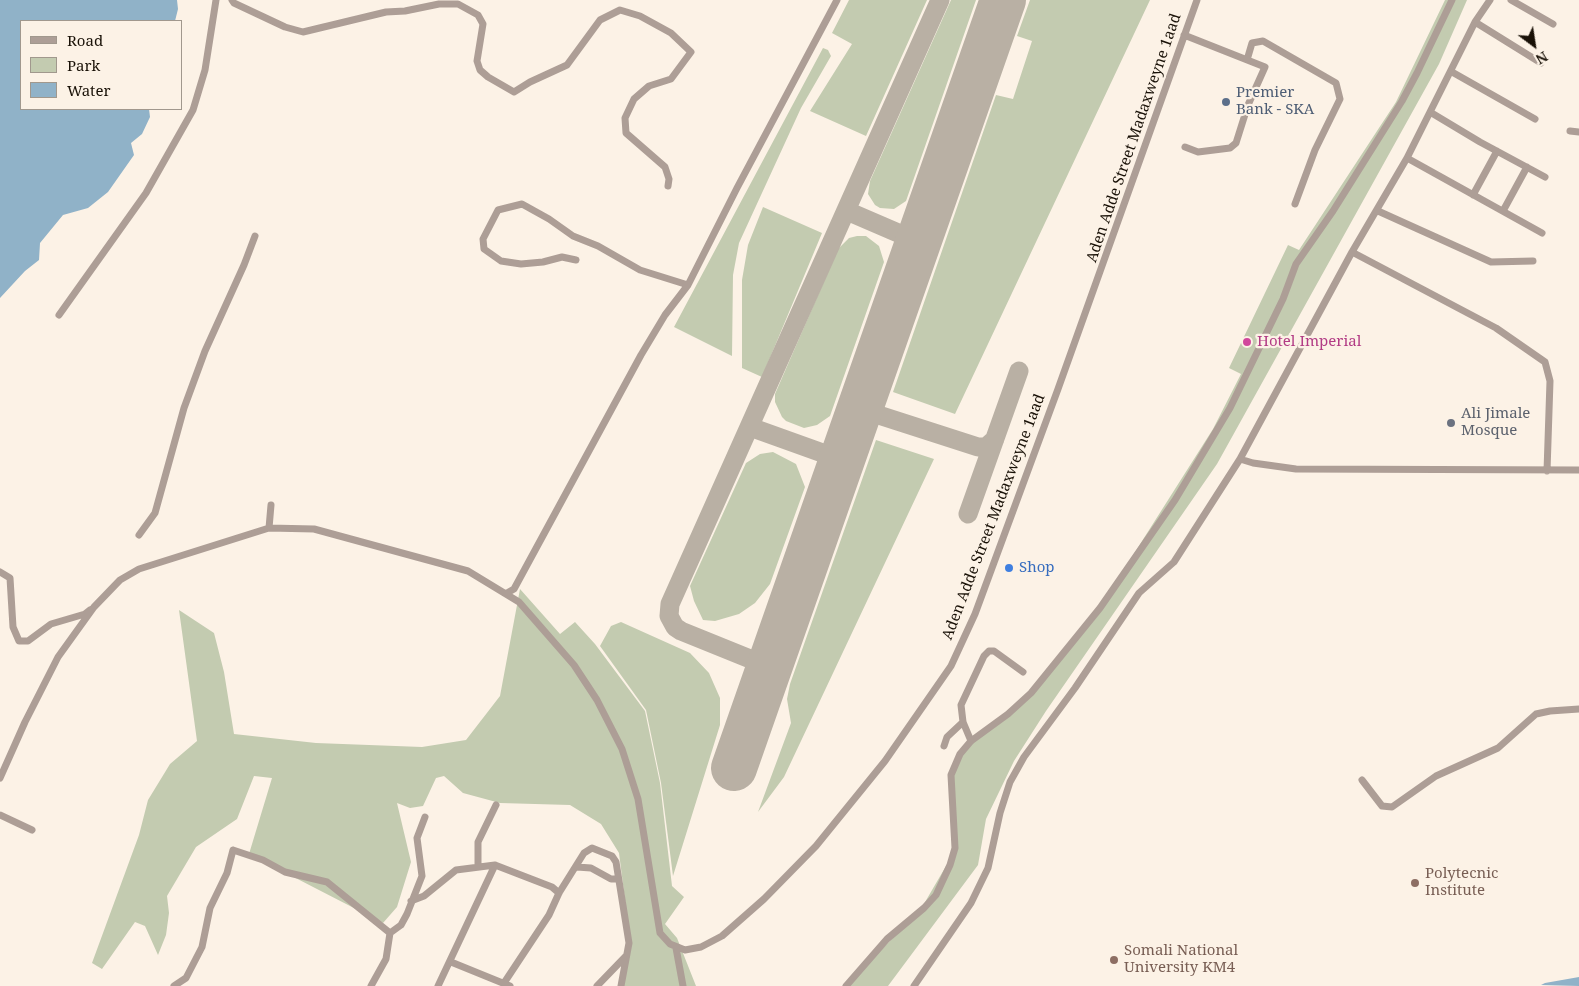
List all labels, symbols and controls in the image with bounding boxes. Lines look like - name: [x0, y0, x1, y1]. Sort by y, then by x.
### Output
- street label: Aden Adde Street Madaxweyne 1aad: [1083, 11, 1185, 265]
- legend: [20, 20, 182, 110]
- north arrow: [1509, 20, 1559, 70]
- text: Road: [67, 30, 103, 50]
- text: N: [1532, 47, 1552, 69]
- text: Park: [67, 55, 100, 75]
- text: Water: [67, 80, 110, 100]
- place label: Premier Bank - SKA: [1236, 84, 1314, 119]
- marker: Premier Bank - SKA: [1220, 96, 1232, 108]
- place label: Hotel Imperial: [1257, 333, 1361, 351]
- marker: Hotel Imperial: [1241, 336, 1253, 348]
- street label: Aden Adde Street Madaxweyne 1aad: [939, 392, 1049, 642]
- place label: Ali Jimale Mosque: [1461, 405, 1530, 440]
- marker: Ali Jimale Mosque: [1445, 417, 1457, 429]
- place label: Shop: [1019, 559, 1055, 577]
- marker: Shop: [1003, 562, 1015, 574]
- place label: Polytecnic Institute: [1425, 865, 1498, 900]
- marker: Polytecnic Institute: [1409, 877, 1421, 889]
- place label: Somali National University KM4: [1124, 942, 1238, 977]
- marker: Somali National University KM4: [1108, 954, 1120, 966]

